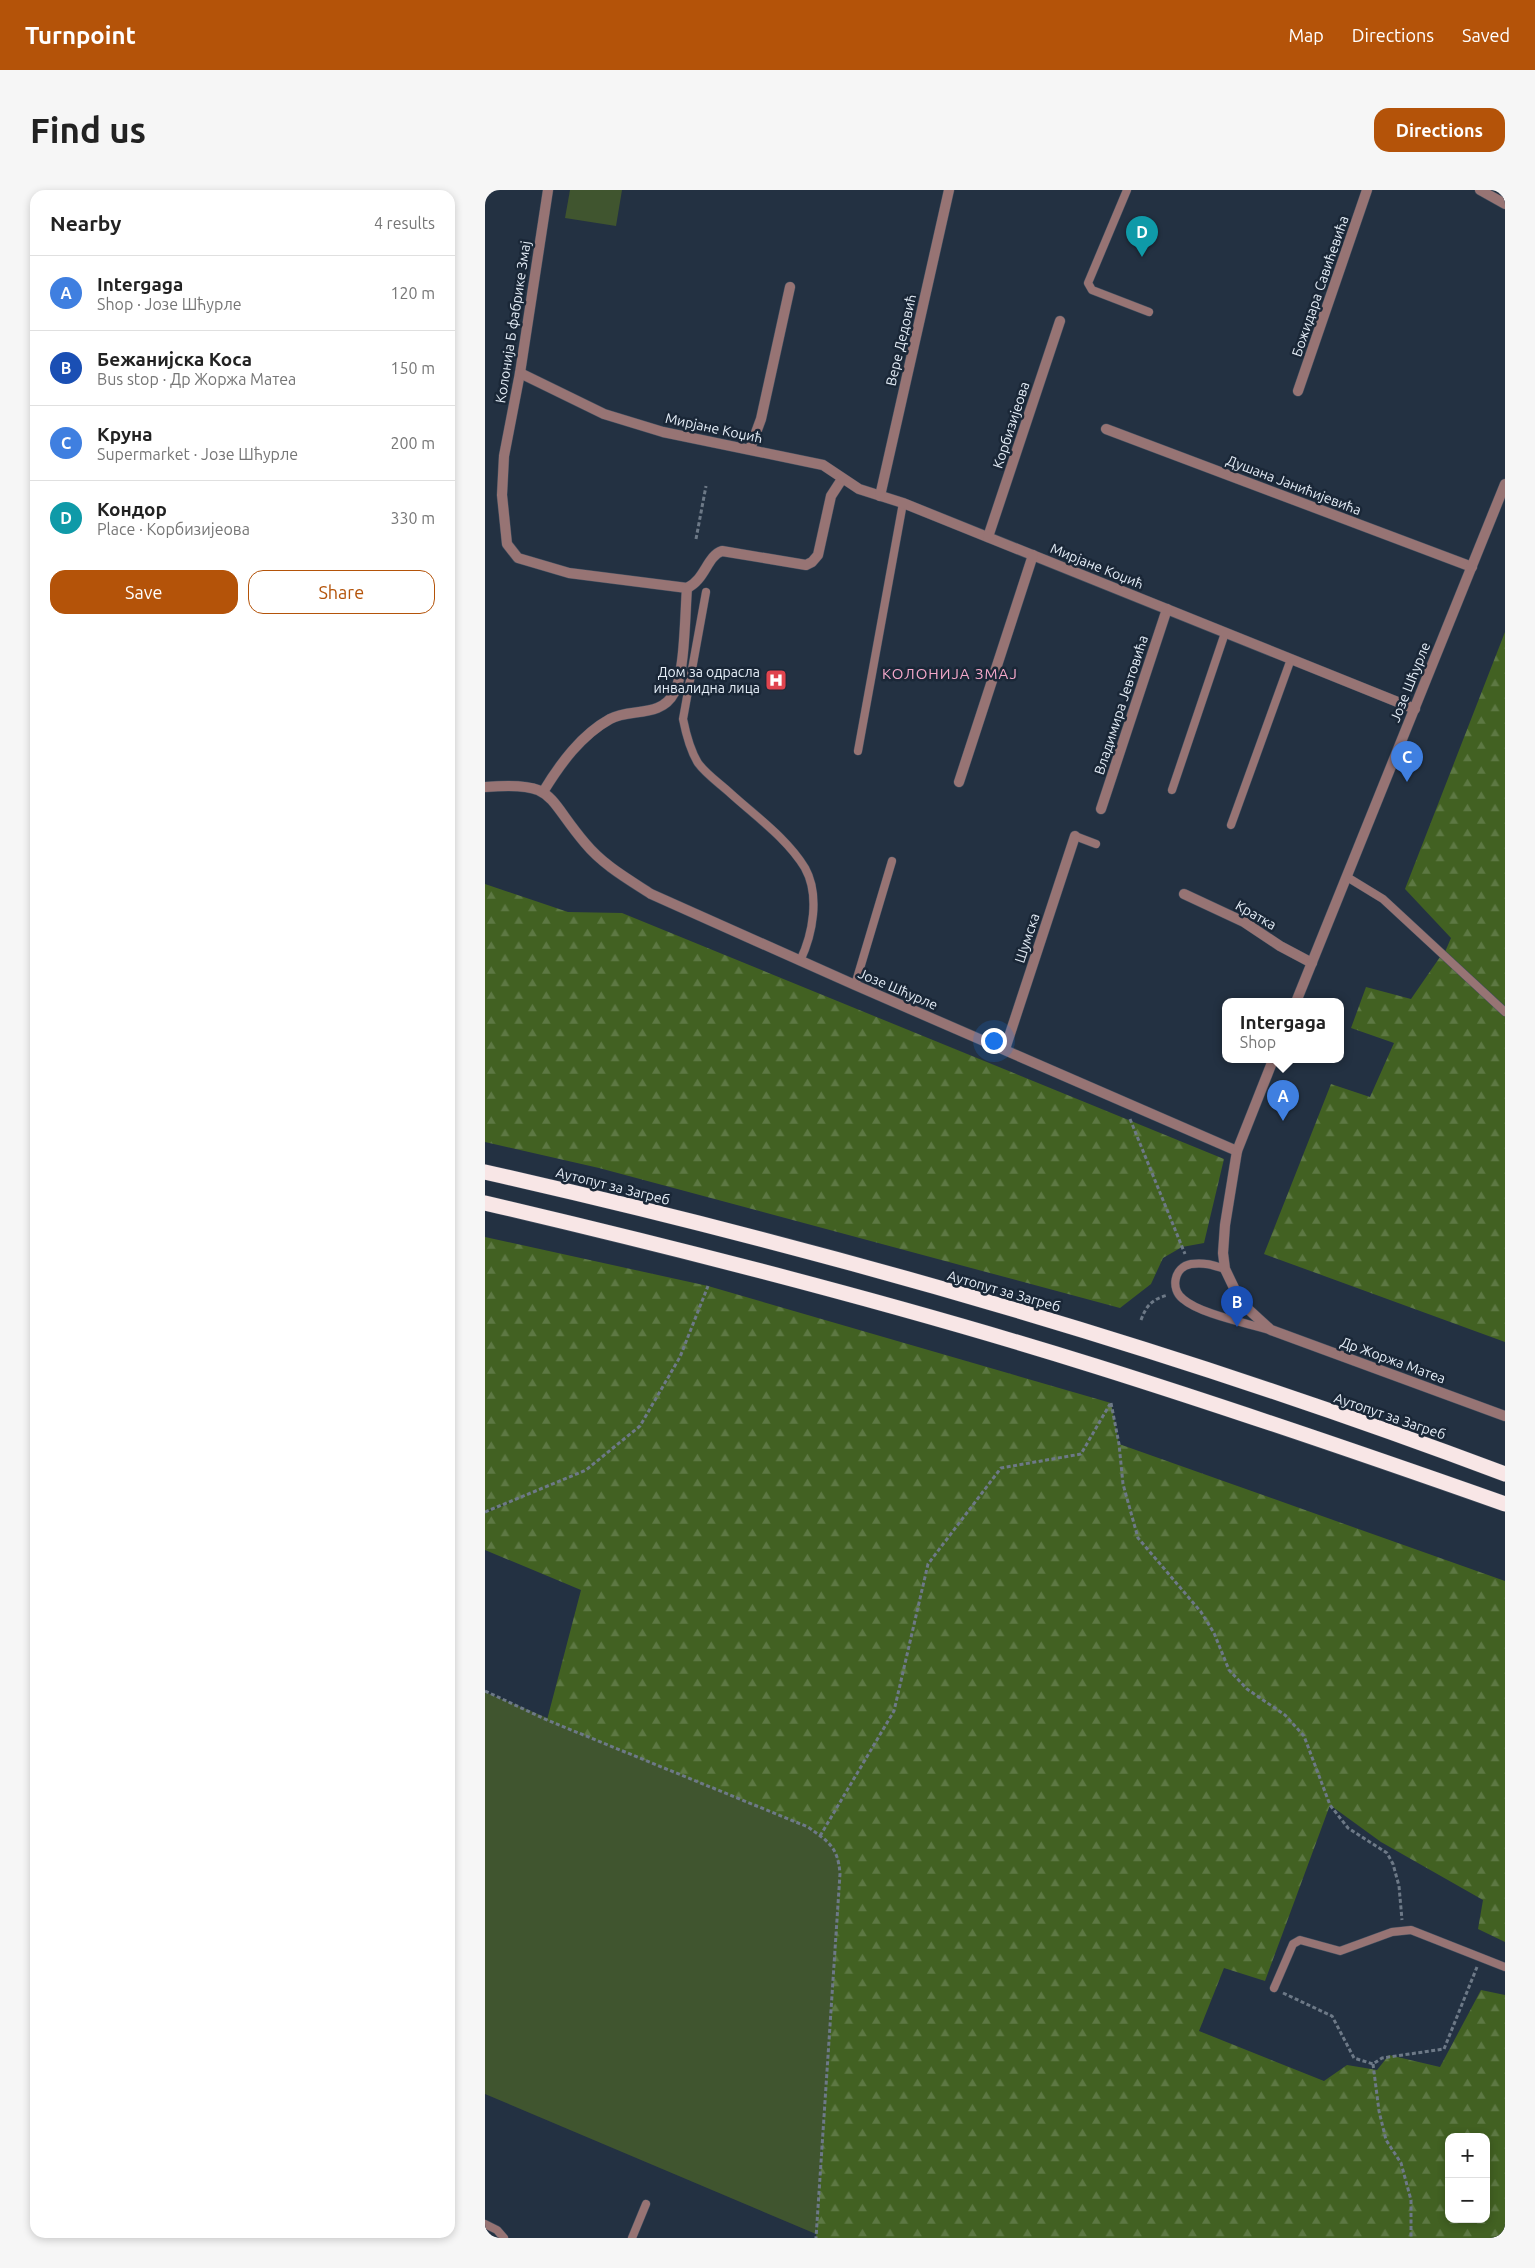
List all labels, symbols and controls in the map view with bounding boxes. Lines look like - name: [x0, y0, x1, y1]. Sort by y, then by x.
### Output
- text: Turnpoint: [25, 22, 136, 49]
- text: Map: [1288, 25, 1324, 45]
- text: Directions: [1352, 25, 1434, 45]
- text: Saved: [1462, 25, 1510, 45]
- button: Directions: [1374, 108, 1505, 152]
- text: Find us: [30, 110, 146, 150]
- text: Nearby: [50, 211, 121, 235]
- street label: Божидара Савићевића: [1288, 213, 1352, 359]
- text: 4 results: [374, 214, 435, 232]
- pin: D: [1126, 216, 1158, 257]
- street label: Колонија Б фабрике Змај: [492, 240, 534, 404]
- text: Intergaga: [97, 273, 183, 295]
- text: A: [60, 284, 72, 302]
- text: 120 m: [390, 284, 435, 302]
- street label: Вере Дедовић: [883, 293, 919, 387]
- text: Shop · Јозе Шћурле: [97, 295, 242, 313]
- text: Бежанијска Коса: [97, 348, 252, 370]
- text: B: [61, 359, 71, 377]
- text: 150 m: [390, 359, 435, 377]
- text: Bus stop · Др Жоржа Матеа: [97, 370, 296, 388]
- street label: Корбизијеова: [989, 380, 1033, 470]
- street label: Мирјане Коџић: [664, 410, 764, 446]
- text: Круна: [97, 423, 153, 445]
- text: C: [61, 434, 71, 452]
- text: 200 m: [390, 434, 435, 452]
- text: Supermarket · Јозе Шћурле: [97, 445, 298, 463]
- street label: Душана Јанићијевића: [1224, 452, 1364, 518]
- text: Кондор: [97, 498, 167, 520]
- text: D: [60, 509, 72, 527]
- text: 330 m: [390, 509, 435, 527]
- text: Place · Корбизијеова: [97, 520, 250, 538]
- street label: Мирјане Коџић: [1048, 540, 1146, 592]
- button: Save: [50, 570, 238, 614]
- button: Share: [248, 570, 435, 614]
- street label: Владимира Јевтовића: [1091, 633, 1151, 777]
- street label: Јозе Шћурле: [1387, 640, 1433, 724]
- place label: Дом за одрасла инвалидна лица: [654, 664, 760, 696]
- district label: КОЛОНИЈА ЗМАЈ: [882, 665, 1018, 682]
- hospital icon: Дом за одрасла инвалидна лица: [764, 668, 788, 692]
- pin: C: [1391, 741, 1423, 782]
- street label: Кратка: [1233, 897, 1279, 933]
- street label: Шумска: [1011, 911, 1043, 965]
- street label: Јозе Шћурле: [856, 965, 940, 1013]
- popup: [1222, 998, 1344, 1063]
- text: Intergaga: [1240, 1011, 1326, 1033]
- your location: [981, 1028, 1007, 1054]
- text: Shop: [1240, 1033, 1276, 1051]
- pin: A: [1267, 1080, 1299, 1121]
- street label: Аутопут за Загреб: [554, 1164, 672, 1208]
- street label: Аутопут за Загреб: [946, 1267, 1062, 1315]
- pin: B: [1221, 1286, 1253, 1327]
- street label: Др Жоржа Матеа: [1338, 1334, 1448, 1386]
- street label: Аутопут за Загреб: [1332, 1389, 1448, 1443]
- map controls: [1445, 2133, 1490, 2223]
- button: +: [1445, 2133, 1490, 2178]
- button: −: [1445, 2178, 1490, 2223]

